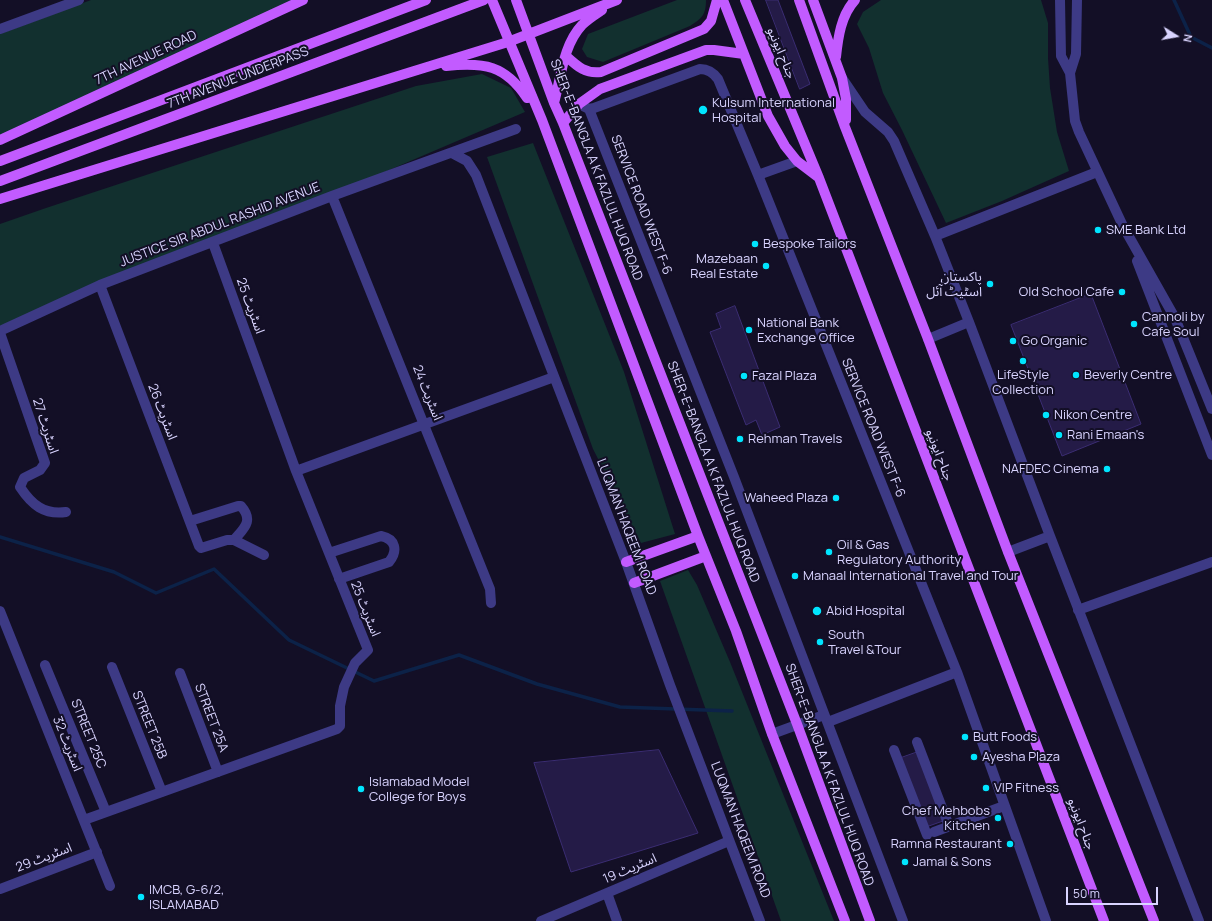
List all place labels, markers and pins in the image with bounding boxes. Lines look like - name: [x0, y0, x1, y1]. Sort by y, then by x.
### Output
- place label: Kulsum International Hospital: [712, 95, 835, 126]
- marker: Kulsum International Hospital: [697, 104, 709, 116]
- place label: SME Bank Ltd: [1106, 222, 1186, 238]
- marker: SME Bank Ltd: [1093, 225, 1103, 235]
- place label: Bespoke Tailors: [763, 236, 856, 252]
- marker: Bespoke Tailors: [750, 239, 760, 249]
- place label: Mazebaan Real Estate: [690, 251, 758, 282]
- marker: Mazebaan Real Estate: [761, 261, 771, 271]
- place label: پاکستان اسٹیٹ آئل: [926, 269, 982, 300]
- marker: پاکستان اسٹیٹ آئل: [985, 279, 995, 289]
- place label: Old School Cafe: [1019, 284, 1114, 300]
- marker: Old School Cafe: [1117, 287, 1127, 297]
- place label: Cannoli by Cafe Soul: [1142, 309, 1204, 340]
- place label: National Bank Exchange Office: [757, 315, 855, 346]
- marker: Cannoli by Cafe Soul: [1129, 319, 1139, 329]
- marker: National Bank Exchange Office: [744, 325, 754, 335]
- place label: Go Organic: [1021, 333, 1087, 349]
- marker: Go Organic: [1008, 336, 1018, 346]
- marker: LifeStyle Collection: [1018, 356, 1028, 366]
- place label: LifeStyle Collection: [992, 367, 1054, 398]
- place label: Beverly Centre: [1084, 367, 1172, 383]
- place label: Fazal Plaza: [752, 368, 817, 384]
- marker: Beverly Centre: [1071, 370, 1081, 380]
- marker: Fazal Plaza: [739, 371, 749, 381]
- place label: Nikon Centre: [1054, 407, 1132, 423]
- marker: Nikon Centre: [1041, 410, 1051, 420]
- place label: Rani Emaan's: [1067, 427, 1144, 443]
- marker: Rani Emaan's: [1054, 430, 1064, 440]
- place label: Rehman Travels: [748, 431, 842, 447]
- marker: Rehman Travels: [735, 434, 745, 444]
- place label: NAFDEC Cinema: [1002, 461, 1099, 477]
- marker: NAFDEC Cinema: [1102, 464, 1112, 474]
- place label: Waheed Plaza: [744, 490, 828, 506]
- marker: Waheed Plaza: [831, 493, 841, 503]
- place label: Oil & Gas Regulatory Authority: [837, 537, 961, 568]
- marker: Oil & Gas Regulatory Authority: [824, 547, 834, 557]
- place label: Manaal International Travel and Tour: [803, 568, 1018, 584]
- marker: Manaal International Travel and Tour: [790, 571, 800, 581]
- place label: Abid Hospital: [826, 603, 905, 619]
- marker: Abid Hospital: [811, 605, 823, 617]
- place label: South Travel &Tour: [828, 627, 901, 658]
- marker: South Travel &Tour: [815, 637, 825, 647]
- place label: Butt Foods: [973, 729, 1037, 745]
- marker: Butt Foods: [960, 732, 970, 742]
- place label: Ayesha Plaza: [982, 749, 1060, 765]
- marker: Ayesha Plaza: [969, 752, 979, 762]
- place label: Islamabad Model College for Boys: [369, 774, 470, 805]
- place label: VIP Fitness: [994, 780, 1059, 796]
- marker: VIP Fitness: [981, 783, 991, 793]
- marker: Islamabad Model College for Boys: [356, 784, 366, 794]
- place label: Chef Mehbobs Kitchen: [902, 803, 990, 834]
- marker: Chef Mehbobs Kitchen: [993, 813, 1003, 823]
- place label: Ramna Restaurant: [891, 836, 1002, 852]
- marker: Ramna Restaurant: [1005, 839, 1015, 849]
- place label: Jamal & Sons: [913, 854, 991, 870]
- marker: Jamal & Sons: [900, 857, 910, 867]
- place label: IMCB, G-6/2, ISLAMABAD: [149, 882, 224, 913]
- marker: IMCB, G-6/2, ISLAMABAD: [136, 892, 146, 902]

